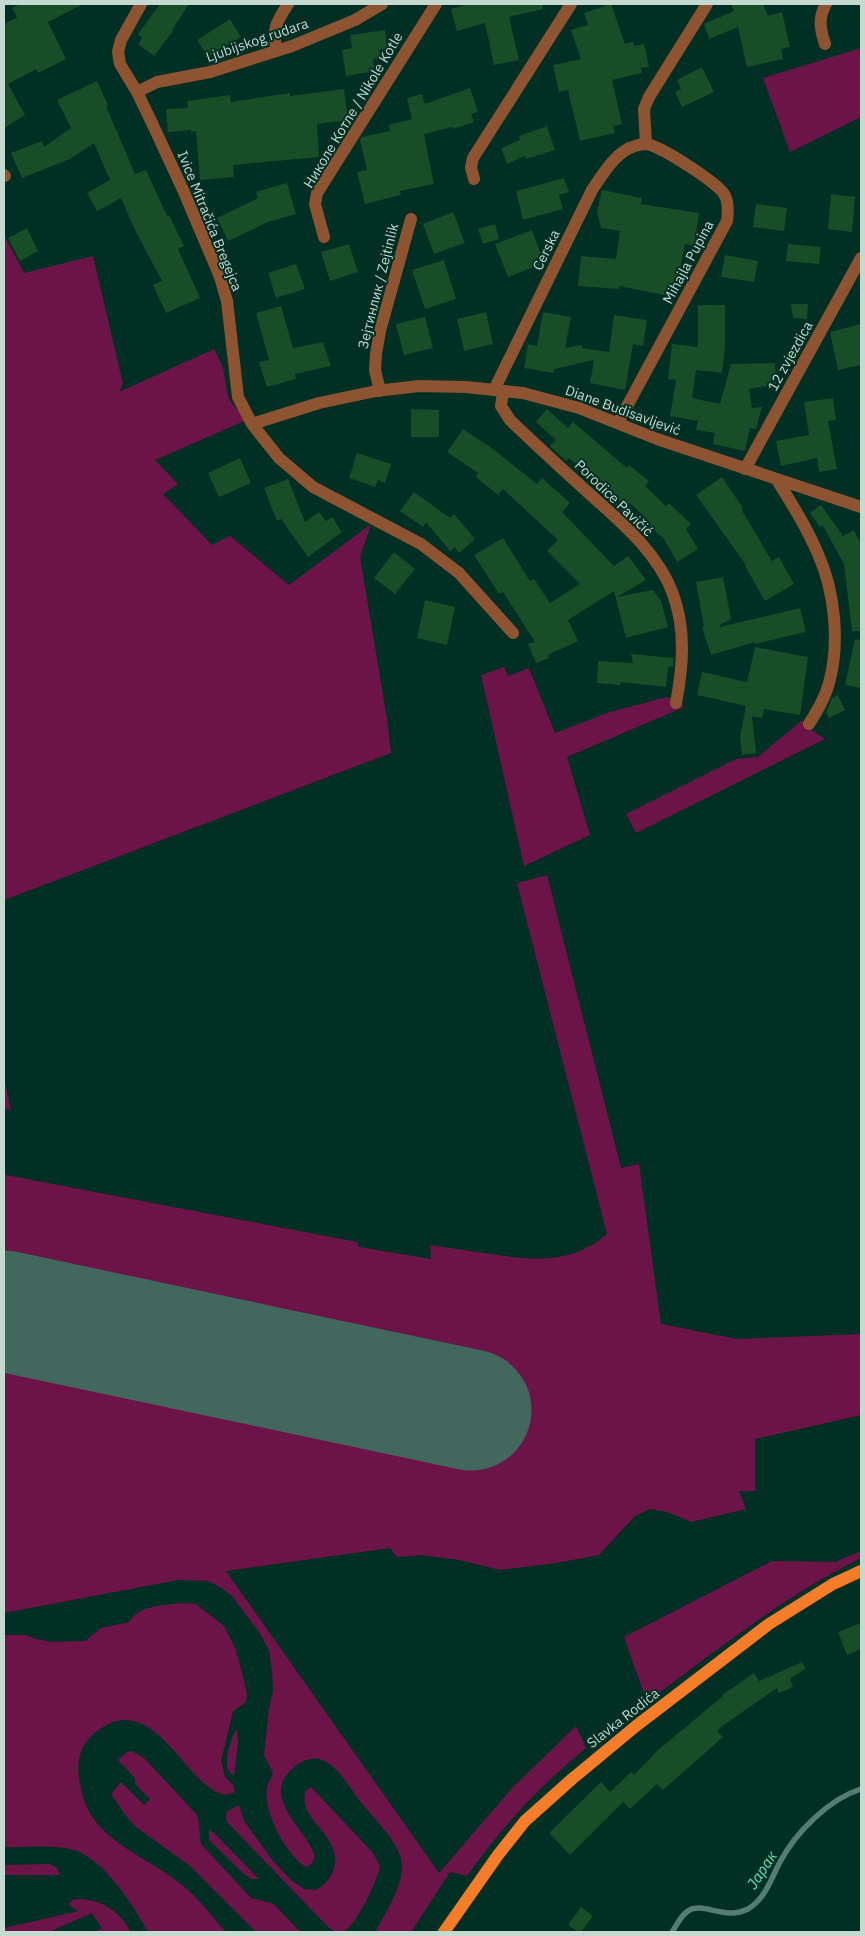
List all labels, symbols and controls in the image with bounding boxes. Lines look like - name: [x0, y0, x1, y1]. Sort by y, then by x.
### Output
- street label: Ljubijskog rudara: [203, 14, 311, 66]
- street label: Николе Котле / Nikole Kotle: [299, 29, 407, 191]
- street label: Ivice Mitračića Bregejca: [174, 148, 247, 294]
- street label: Mihajla Pupina: [658, 217, 718, 307]
- street label: Зејтинлик / Zejtinlik: [354, 221, 402, 351]
- street label: Cerska: [528, 226, 564, 273]
- street label: 12 zvjezdica: [763, 317, 817, 394]
- street label: Diane Budisavljević: [563, 381, 683, 439]
- street label: Porodice Pavičić: [571, 456, 657, 540]
- street label: Slavka Rodića: [583, 1684, 663, 1752]
- water label: Јарак: [742, 1846, 781, 1892]

